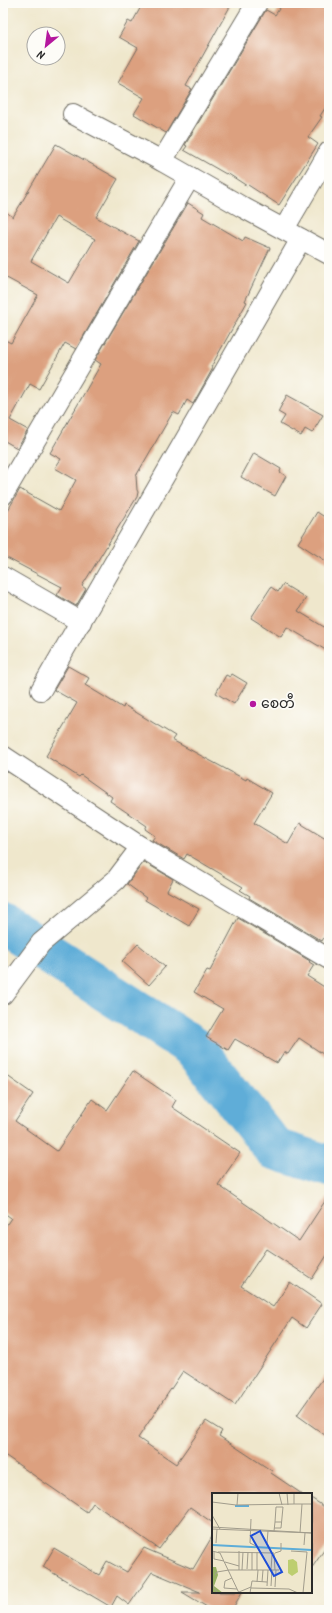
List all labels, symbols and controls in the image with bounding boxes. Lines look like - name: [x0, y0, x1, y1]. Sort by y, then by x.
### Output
- north arrow: [26, 26, 66, 66]
- text: N: [34, 44, 49, 63]
- place label: စေတီ: [261, 693, 295, 715]
- marker: စေတီ: [248, 699, 258, 709]
- inset map: [212, 1493, 312, 1593]

